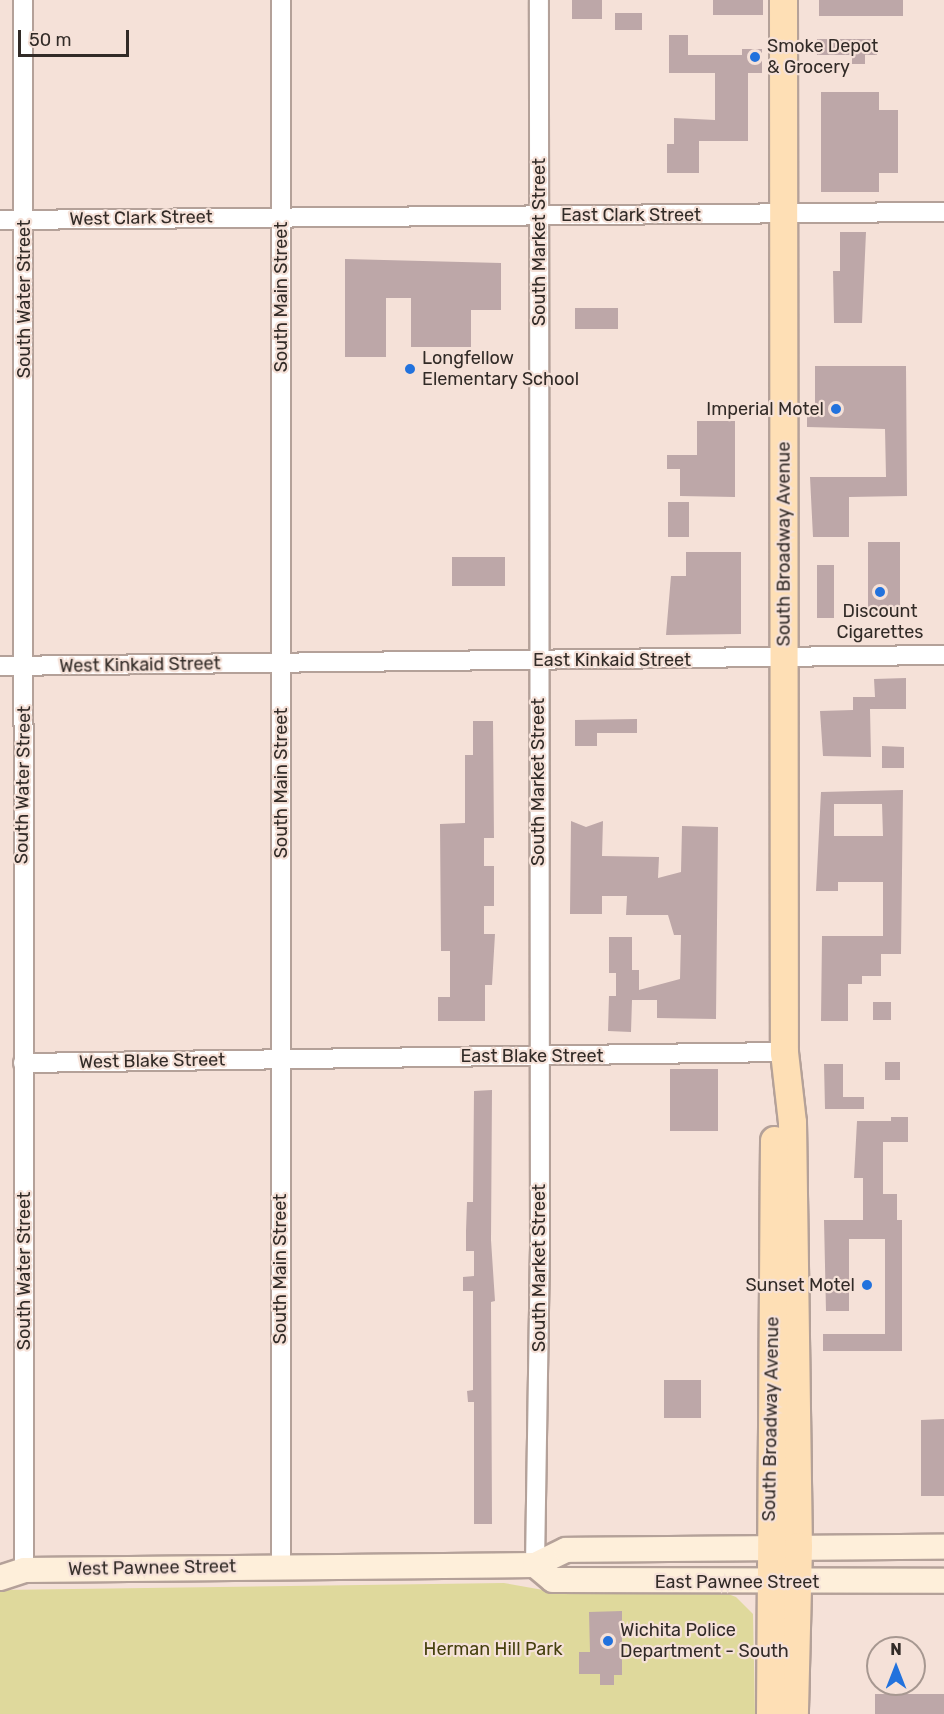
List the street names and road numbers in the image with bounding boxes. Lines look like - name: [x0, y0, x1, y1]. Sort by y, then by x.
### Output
- street label: South Market Street: [528, 158, 550, 326]
- street label: East Clark Street: [561, 204, 701, 226]
- street label: West Clark Street: [69, 206, 213, 230]
- street label: South Water Street: [13, 219, 35, 379]
- street label: South Main Street: [270, 222, 292, 372]
- street label: South Broadway Avenue: [773, 441, 795, 647]
- street label: East Kinkaid Street: [533, 649, 691, 671]
- street label: West Kinkaid Street: [59, 653, 221, 677]
- street label: South Market Street: [527, 698, 549, 866]
- street label: South Water Street: [11, 705, 35, 865]
- street label: South Main Street: [270, 708, 292, 858]
- street label: East Blake Street: [460, 1045, 604, 1067]
- street label: West Blake Street: [79, 1049, 225, 1073]
- street label: South Market Street: [528, 1184, 550, 1352]
- street label: South Water Street: [13, 1191, 35, 1351]
- street label: South Main Street: [269, 1194, 291, 1344]
- street label: South Broadway Avenue: [758, 1316, 784, 1522]
- street label: West Pawnee Street: [68, 1556, 236, 1580]
- street label: East Pawnee Street: [655, 1571, 819, 1593]

